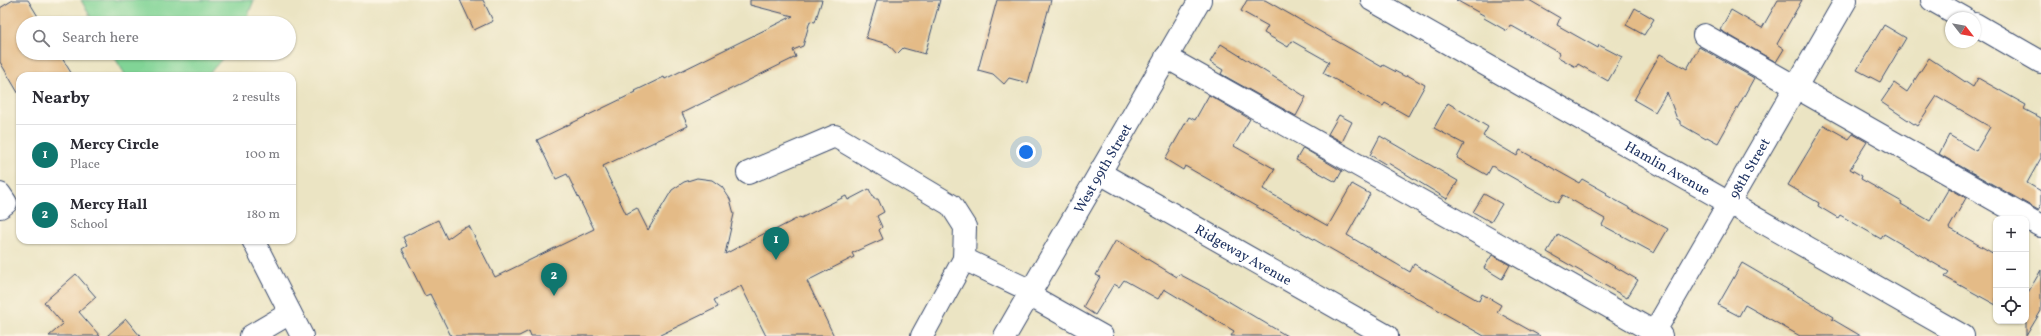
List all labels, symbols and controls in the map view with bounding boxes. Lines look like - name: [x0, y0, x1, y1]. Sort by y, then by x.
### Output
- north arrow: [1945, 12, 1981, 48]
- search box: [16, 16, 296, 60]
- icon: search: [30, 27, 52, 49]
- text: Search here: [62, 28, 139, 49]
- text: Nearby: [32, 87, 90, 110]
- text: 2 results: [232, 89, 280, 107]
- street label: West 99th Street: [1070, 121, 1137, 217]
- text: Mercy Circle: [70, 135, 159, 156]
- street label: 98th Street: [1725, 135, 1775, 203]
- street label: Hamlin Avenue: [1621, 138, 1713, 201]
- your location: [1016, 142, 1036, 162]
- text: 1: [42, 146, 48, 164]
- text: 100 m: [245, 146, 280, 164]
- text: Place: [70, 156, 100, 174]
- text: Mercy Hall: [70, 195, 147, 216]
- text: 2: [42, 206, 48, 224]
- text: 180 m: [246, 206, 280, 224]
- text: School: [70, 216, 108, 234]
- map controls: [1993, 216, 2029, 324]
- button: +: [1993, 216, 2029, 252]
- street label: Ridgeway Avenue: [1191, 221, 1295, 291]
- pin: 1: [763, 227, 789, 260]
- button: −: [1993, 252, 2029, 288]
- pin: 2: [541, 263, 567, 296]
- button: locate: [1993, 288, 2029, 324]

